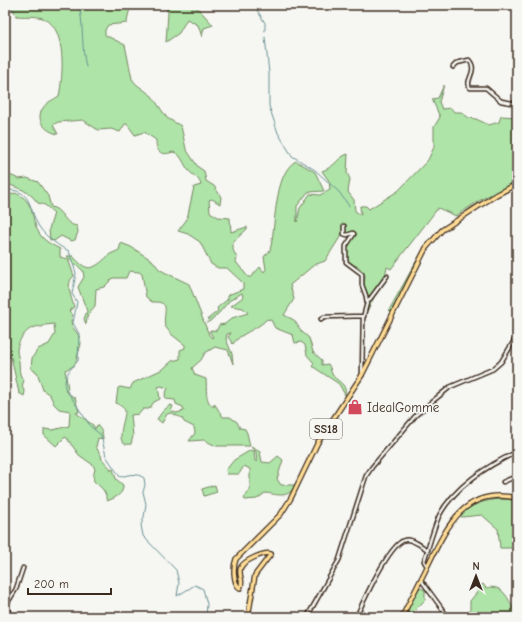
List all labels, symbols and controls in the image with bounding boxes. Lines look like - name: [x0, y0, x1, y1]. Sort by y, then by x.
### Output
- shop icon: IdealGomme: [346, 398, 364, 416]
- place label: IdealGomme: [367, 400, 440, 415]
- road number: SS18: [310, 419, 342, 439]
- north arrow: [456, 556, 496, 596]
- text: N: [472, 560, 480, 573]
- scale bar: [28, 570, 111, 596]
- text: 200 m: [34, 577, 69, 591]

